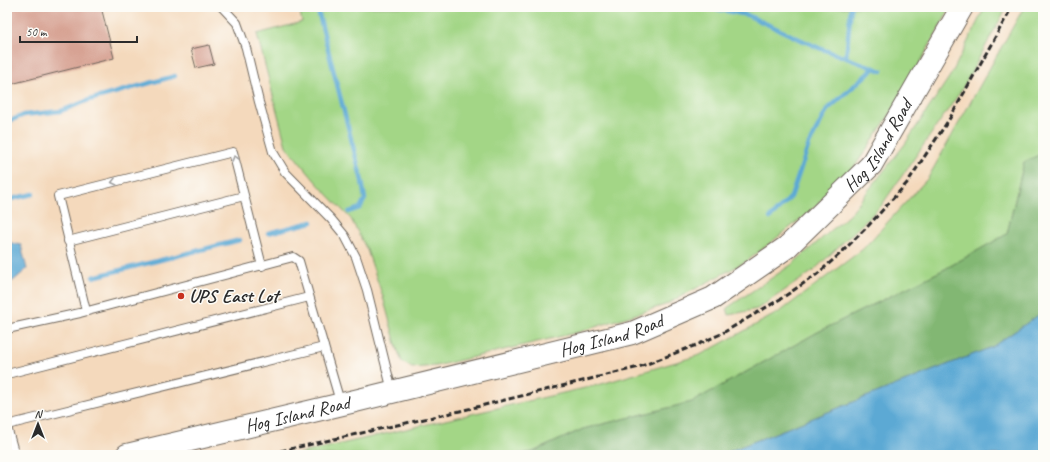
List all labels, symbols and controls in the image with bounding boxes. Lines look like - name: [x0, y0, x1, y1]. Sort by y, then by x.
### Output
- scale bar: [20, 18, 137, 44]
- text: 50 m: [26, 24, 48, 40]
- street label: Hog Island Road: [839, 93, 919, 197]
- one-way arrow: [231, 155, 239, 162]
- one-way arrow: [110, 177, 117, 186]
- place label: UPS East Lot: [189, 284, 281, 308]
- marker: UPS East Lot: [176, 291, 186, 301]
- street label: Hog Island Road: [557, 308, 669, 362]
- street label: Hog Island Road: [243, 390, 355, 439]
- north arrow: [18, 404, 58, 444]
- text: N: [35, 407, 44, 421]

